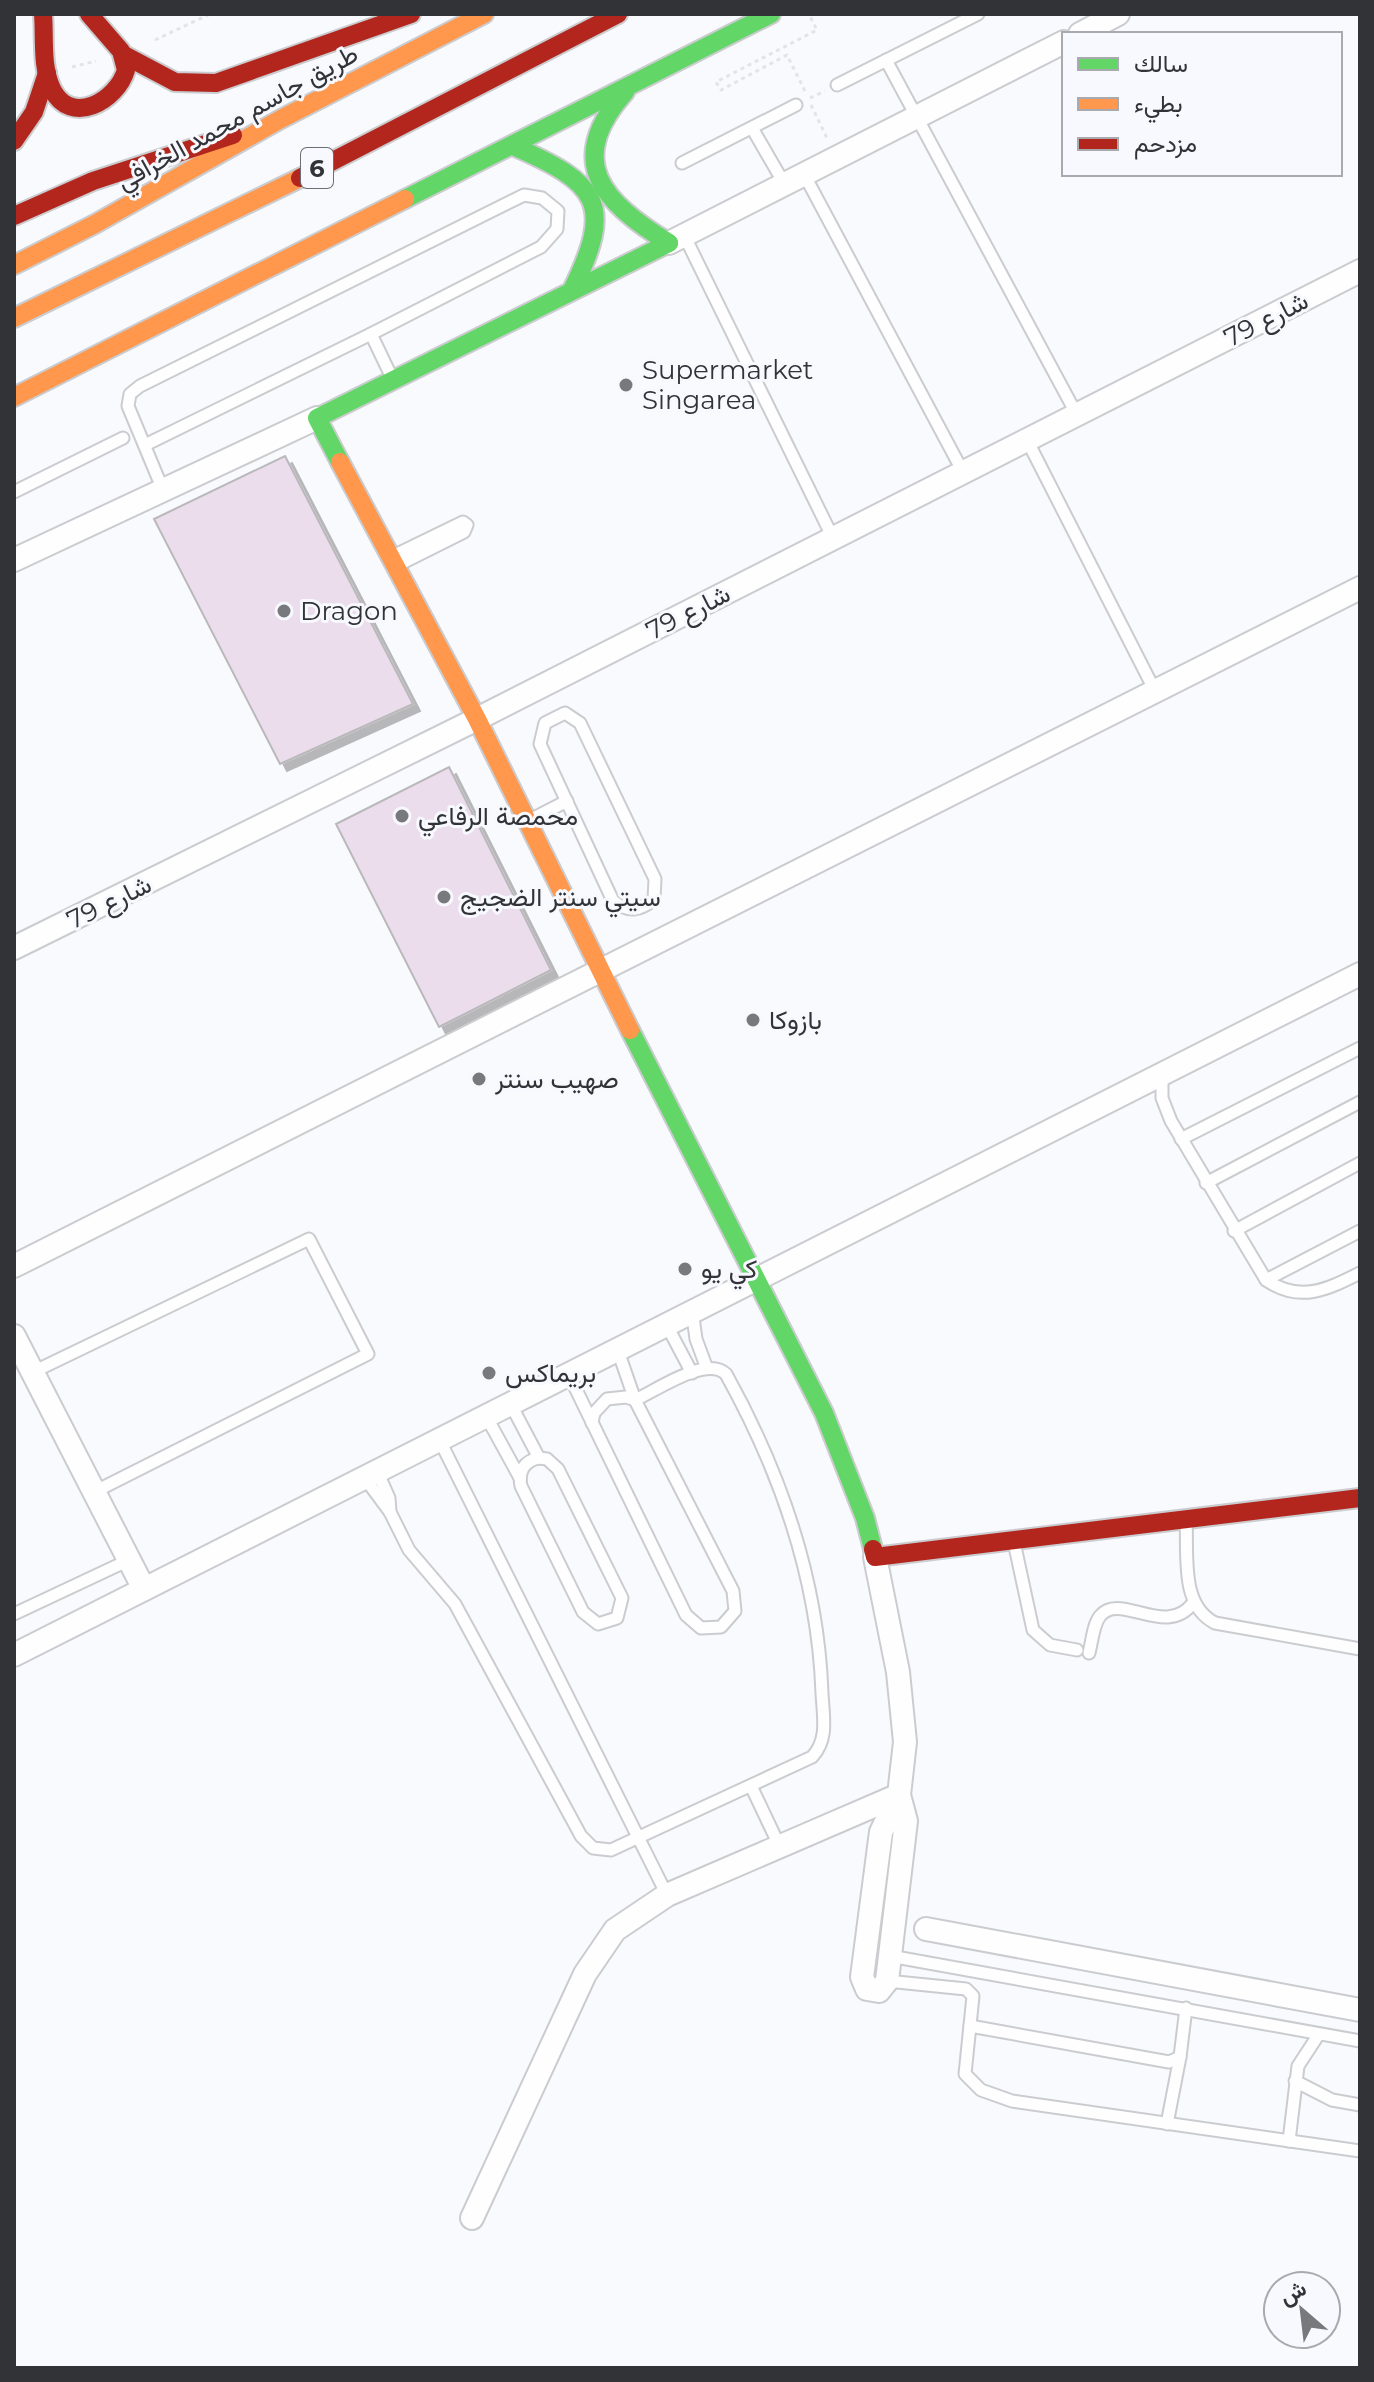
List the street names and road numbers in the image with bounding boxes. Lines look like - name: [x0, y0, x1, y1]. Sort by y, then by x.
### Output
- street label: طريق جاسم محمد الخرافي: [111, 37, 366, 201]
- road number: 6: [301, 148, 333, 188]
- street label: شارع 79: [1219, 284, 1314, 356]
- street label: شارع 79: [641, 577, 736, 649]
- street label: شارع 79: [61, 868, 157, 938]

